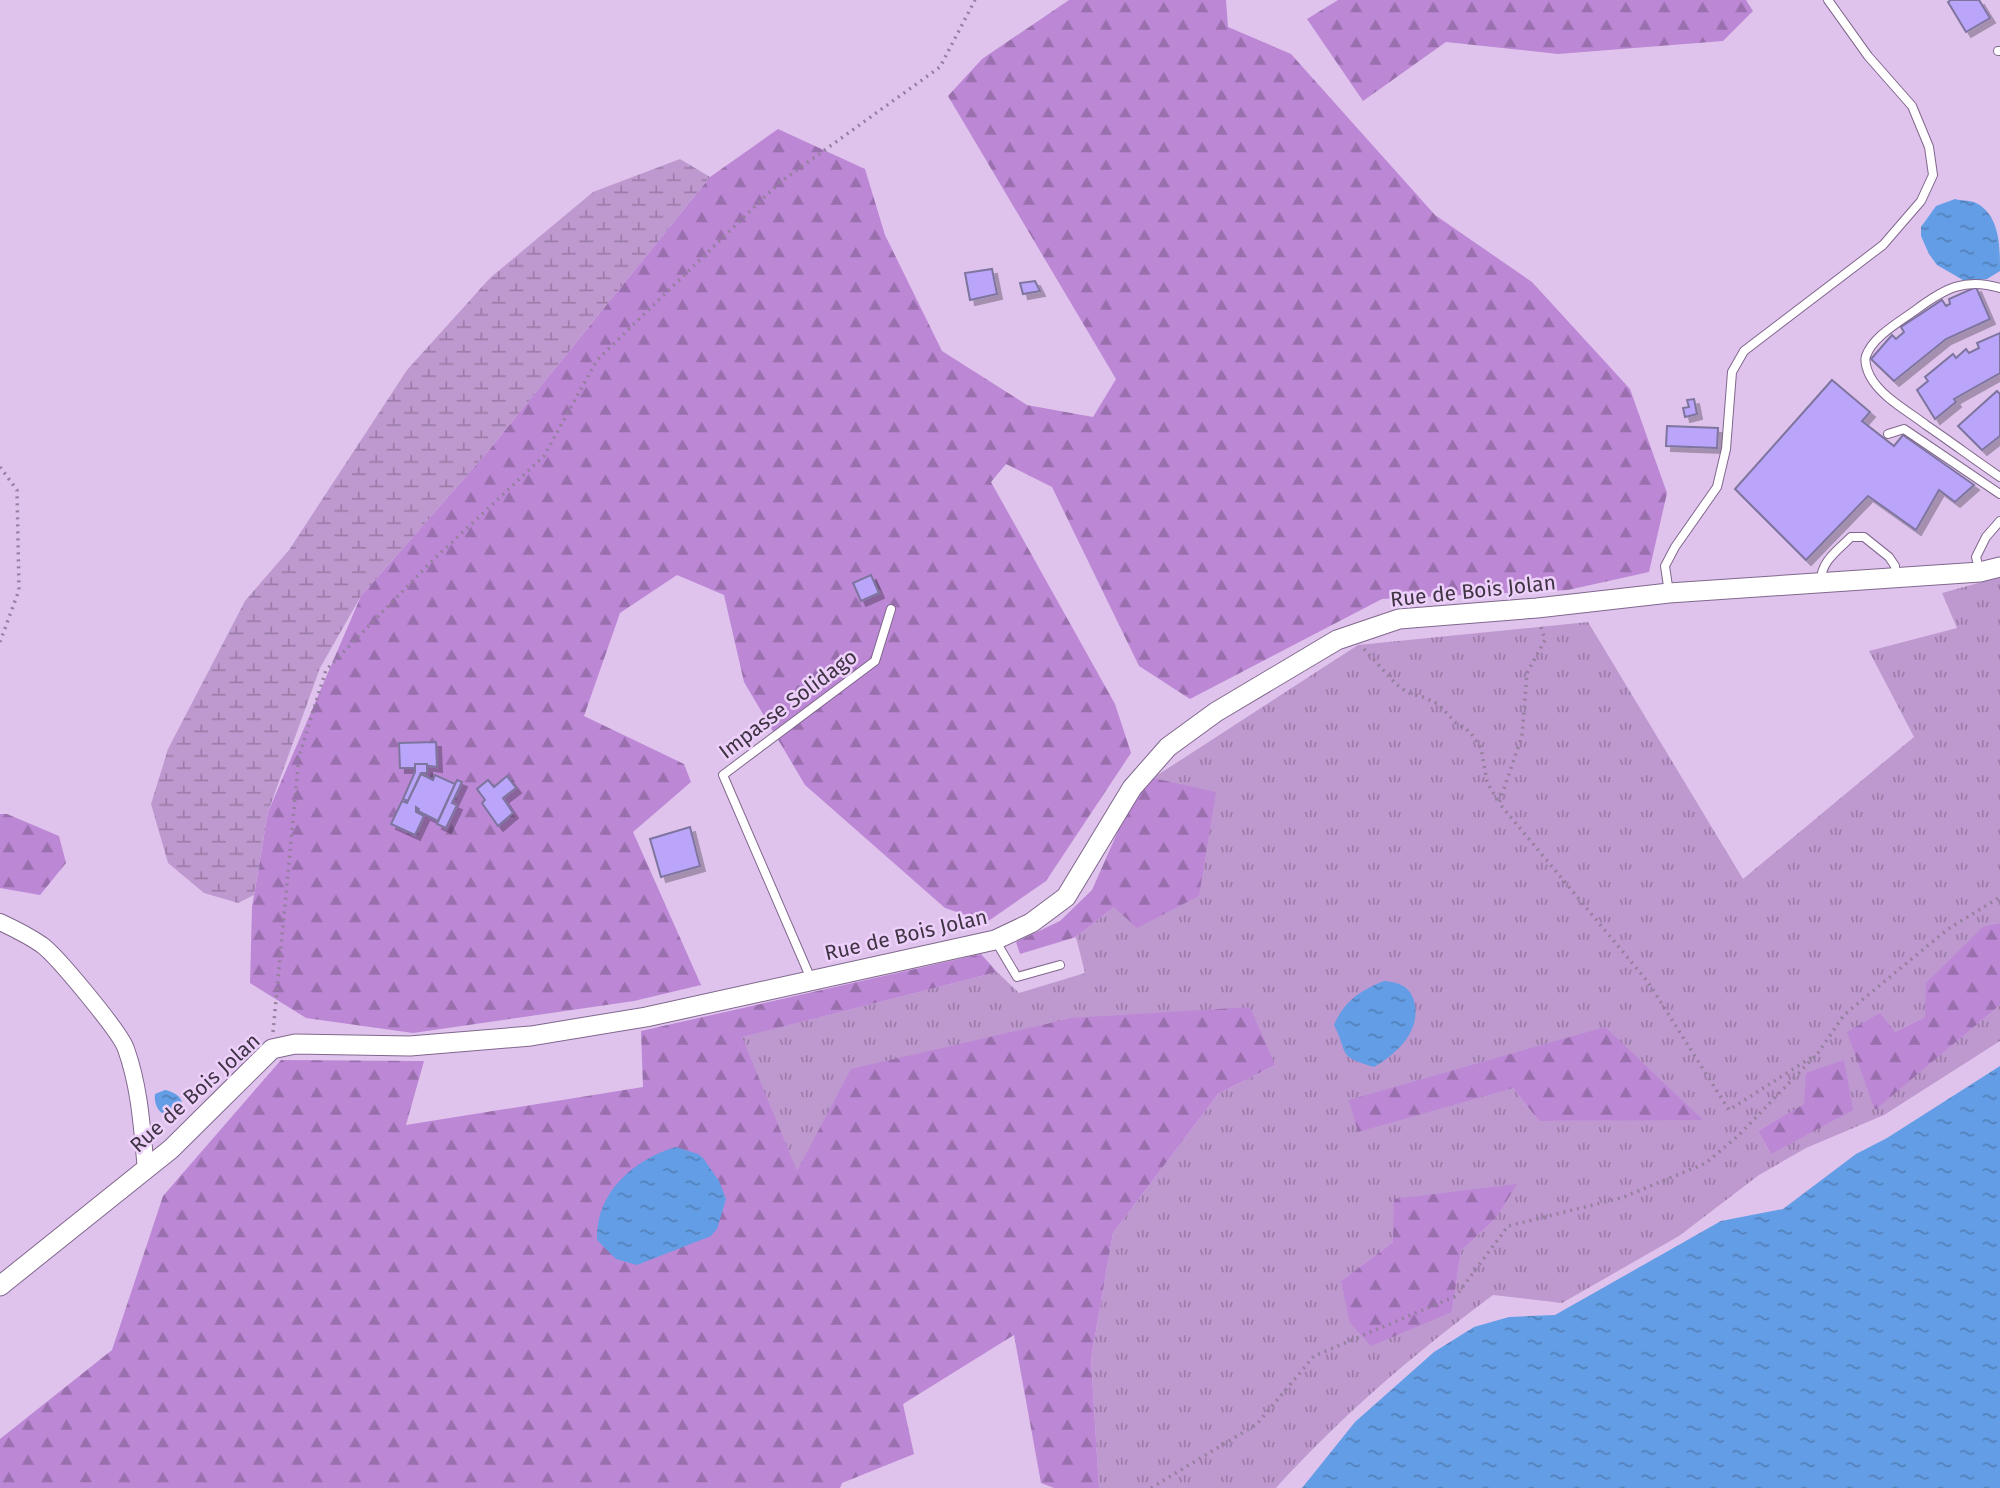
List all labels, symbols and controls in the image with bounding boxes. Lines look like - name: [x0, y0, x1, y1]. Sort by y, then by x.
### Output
- street label: Rue de Bois Jolan: [1389, 569, 1557, 613]
- street label: Impasse Solidago: [714, 644, 862, 764]
- street label: Rue de Bois Jolan: [822, 904, 990, 966]
- street label: Rue de Bois Jolan: [125, 1028, 265, 1158]

